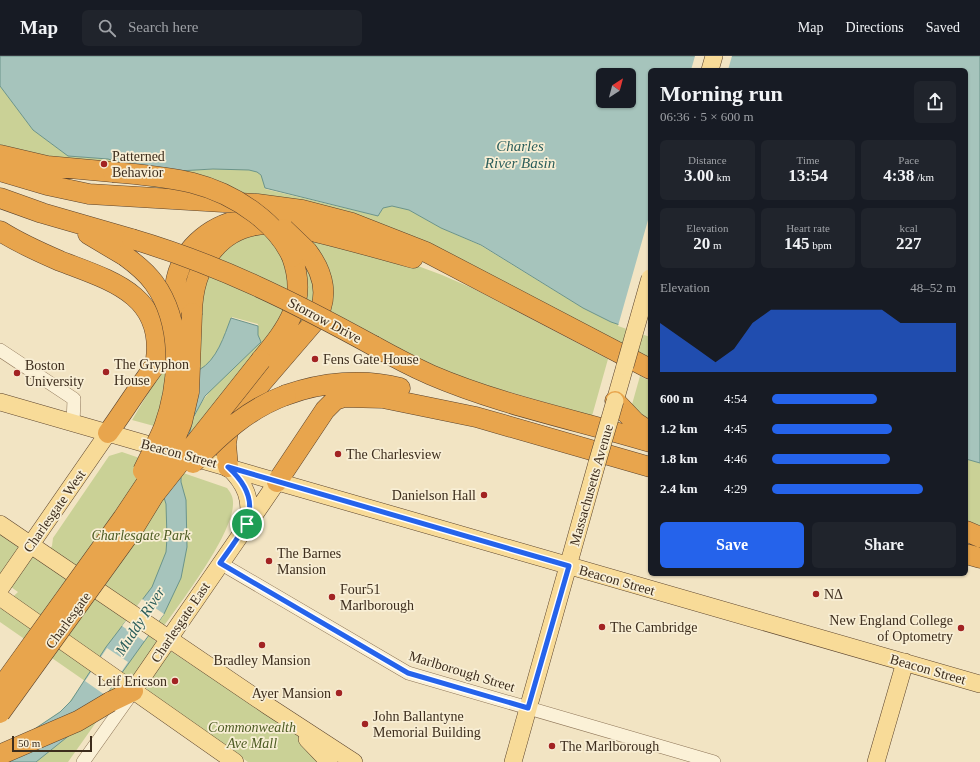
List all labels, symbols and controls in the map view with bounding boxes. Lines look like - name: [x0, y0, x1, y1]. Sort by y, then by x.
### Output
- search box: [82, 10, 362, 46]
- text: Map: [20, 17, 58, 38]
- icon: search: [96, 17, 118, 39]
- text: Search here: [128, 19, 198, 35]
- text: Map: [798, 20, 823, 35]
- text: Directions: [845, 20, 904, 35]
- text: Saved: [926, 20, 960, 35]
- north arrow: [596, 68, 636, 108]
- map controls: [596, 68, 636, 108]
- text: Morning run: [660, 81, 783, 106]
- button: share: [914, 81, 956, 123]
- text: 06:36 · 5 × 600 m: [660, 109, 754, 124]
- water label: Charles River Basin: [484, 138, 555, 171]
- place label: Patterned Behavior: [112, 149, 165, 180]
- text: Distance: [688, 154, 727, 166]
- text: Time: [797, 154, 819, 166]
- text: Pace: [898, 154, 919, 166]
- marker: Patterned Behavior: [99, 159, 109, 169]
- text: 3.00: [684, 166, 714, 185]
- text: 13:54: [788, 166, 828, 185]
- text: 4:38: [883, 166, 914, 185]
- text: km: [714, 171, 731, 183]
- text: /km: [914, 171, 934, 183]
- text: Elevation: [686, 222, 728, 234]
- text: Heart rate: [786, 222, 830, 234]
- text: kcal: [899, 222, 918, 234]
- text: 20: [693, 234, 710, 253]
- text: 145: [784, 234, 810, 253]
- text: 227: [896, 234, 921, 253]
- text: m: [710, 239, 721, 251]
- text: bpm: [810, 239, 832, 251]
- text: Elevation: [660, 280, 710, 295]
- text: 48–52 m: [910, 280, 956, 295]
- street label: Storrow Drive: [286, 295, 364, 346]
- place label: Fens Gate House: [323, 352, 419, 367]
- marker: Fens Gate House: [310, 354, 320, 364]
- place label: The Gryphon House: [114, 357, 189, 388]
- place label: Boston University: [25, 358, 84, 389]
- marker: The Gryphon House: [101, 367, 111, 377]
- marker: Boston University: [12, 368, 22, 378]
- text: 600 m: [660, 391, 694, 406]
- text: 4:54: [724, 391, 747, 406]
- text: 1.2 km: [660, 421, 698, 436]
- text: 4:45: [724, 421, 747, 436]
- street label: Massachusetts Avenue: [567, 422, 616, 548]
- street label: Beacon Street: [139, 436, 219, 471]
- place label: The Charlesview: [346, 447, 442, 462]
- marker: The Charlesview: [333, 449, 343, 459]
- text: 1.8 km: [660, 451, 698, 466]
- text: 4:46: [724, 451, 747, 466]
- street label: Charlesgate West: [20, 467, 88, 555]
- text: 2.4 km: [660, 481, 698, 496]
- text: 4:29: [724, 481, 747, 496]
- place label: Danielson Hall: [392, 488, 476, 503]
- marker: Danielson Hall: [479, 490, 489, 500]
- pin: [230, 507, 264, 541]
- icon: arrive: [236, 513, 258, 535]
- button: Save: [660, 522, 804, 568]
- button: Share: [812, 522, 956, 568]
- park label: Charlesgate Park: [91, 528, 191, 543]
- place label: The Barnes Mansion: [277, 546, 341, 577]
- marker: The Barnes Mansion: [264, 556, 274, 566]
- street label: Beacon Street: [577, 563, 657, 598]
- street label: Charlesgate East: [148, 579, 213, 665]
- place label: Four51 Marlborough: [340, 582, 414, 613]
- water label: Muddy River: [112, 584, 168, 659]
- place label: ΝΔ: [824, 587, 843, 602]
- street label: Charlesgate: [43, 589, 94, 651]
- marker: ΝΔ: [811, 589, 821, 599]
- marker: Four51 Marlborough: [327, 592, 337, 602]
- place label: New England College of Optometry: [829, 613, 953, 644]
- place label: The Cambridge: [610, 620, 697, 635]
- marker: The Cambridge: [597, 622, 607, 632]
- marker: New England College of Optometry: [956, 623, 966, 633]
- marker: Bradley Mansion: [257, 640, 267, 650]
- street label: Marlborough Street: [407, 648, 517, 695]
- street label: Beacon Street: [888, 652, 968, 687]
- place label: Bradley Mansion: [214, 653, 310, 668]
- place label: Leif Ericson: [97, 674, 167, 689]
- marker: Leif Ericson: [170, 676, 180, 686]
- place label: Ayer Mansion: [252, 686, 331, 701]
- marker: Ayer Mansion: [334, 688, 344, 698]
- place label: John Ballantyne Memorial Building: [373, 709, 481, 740]
- marker: John Ballantyne Memorial Building: [360, 719, 370, 729]
- park label: Commonwealth Ave Mall: [208, 720, 296, 751]
- scale bar: [12, 734, 92, 753]
- text: 50 m: [18, 737, 40, 749]
- place label: The Marlborough: [560, 739, 659, 754]
- marker: The Marlborough: [547, 741, 557, 751]

